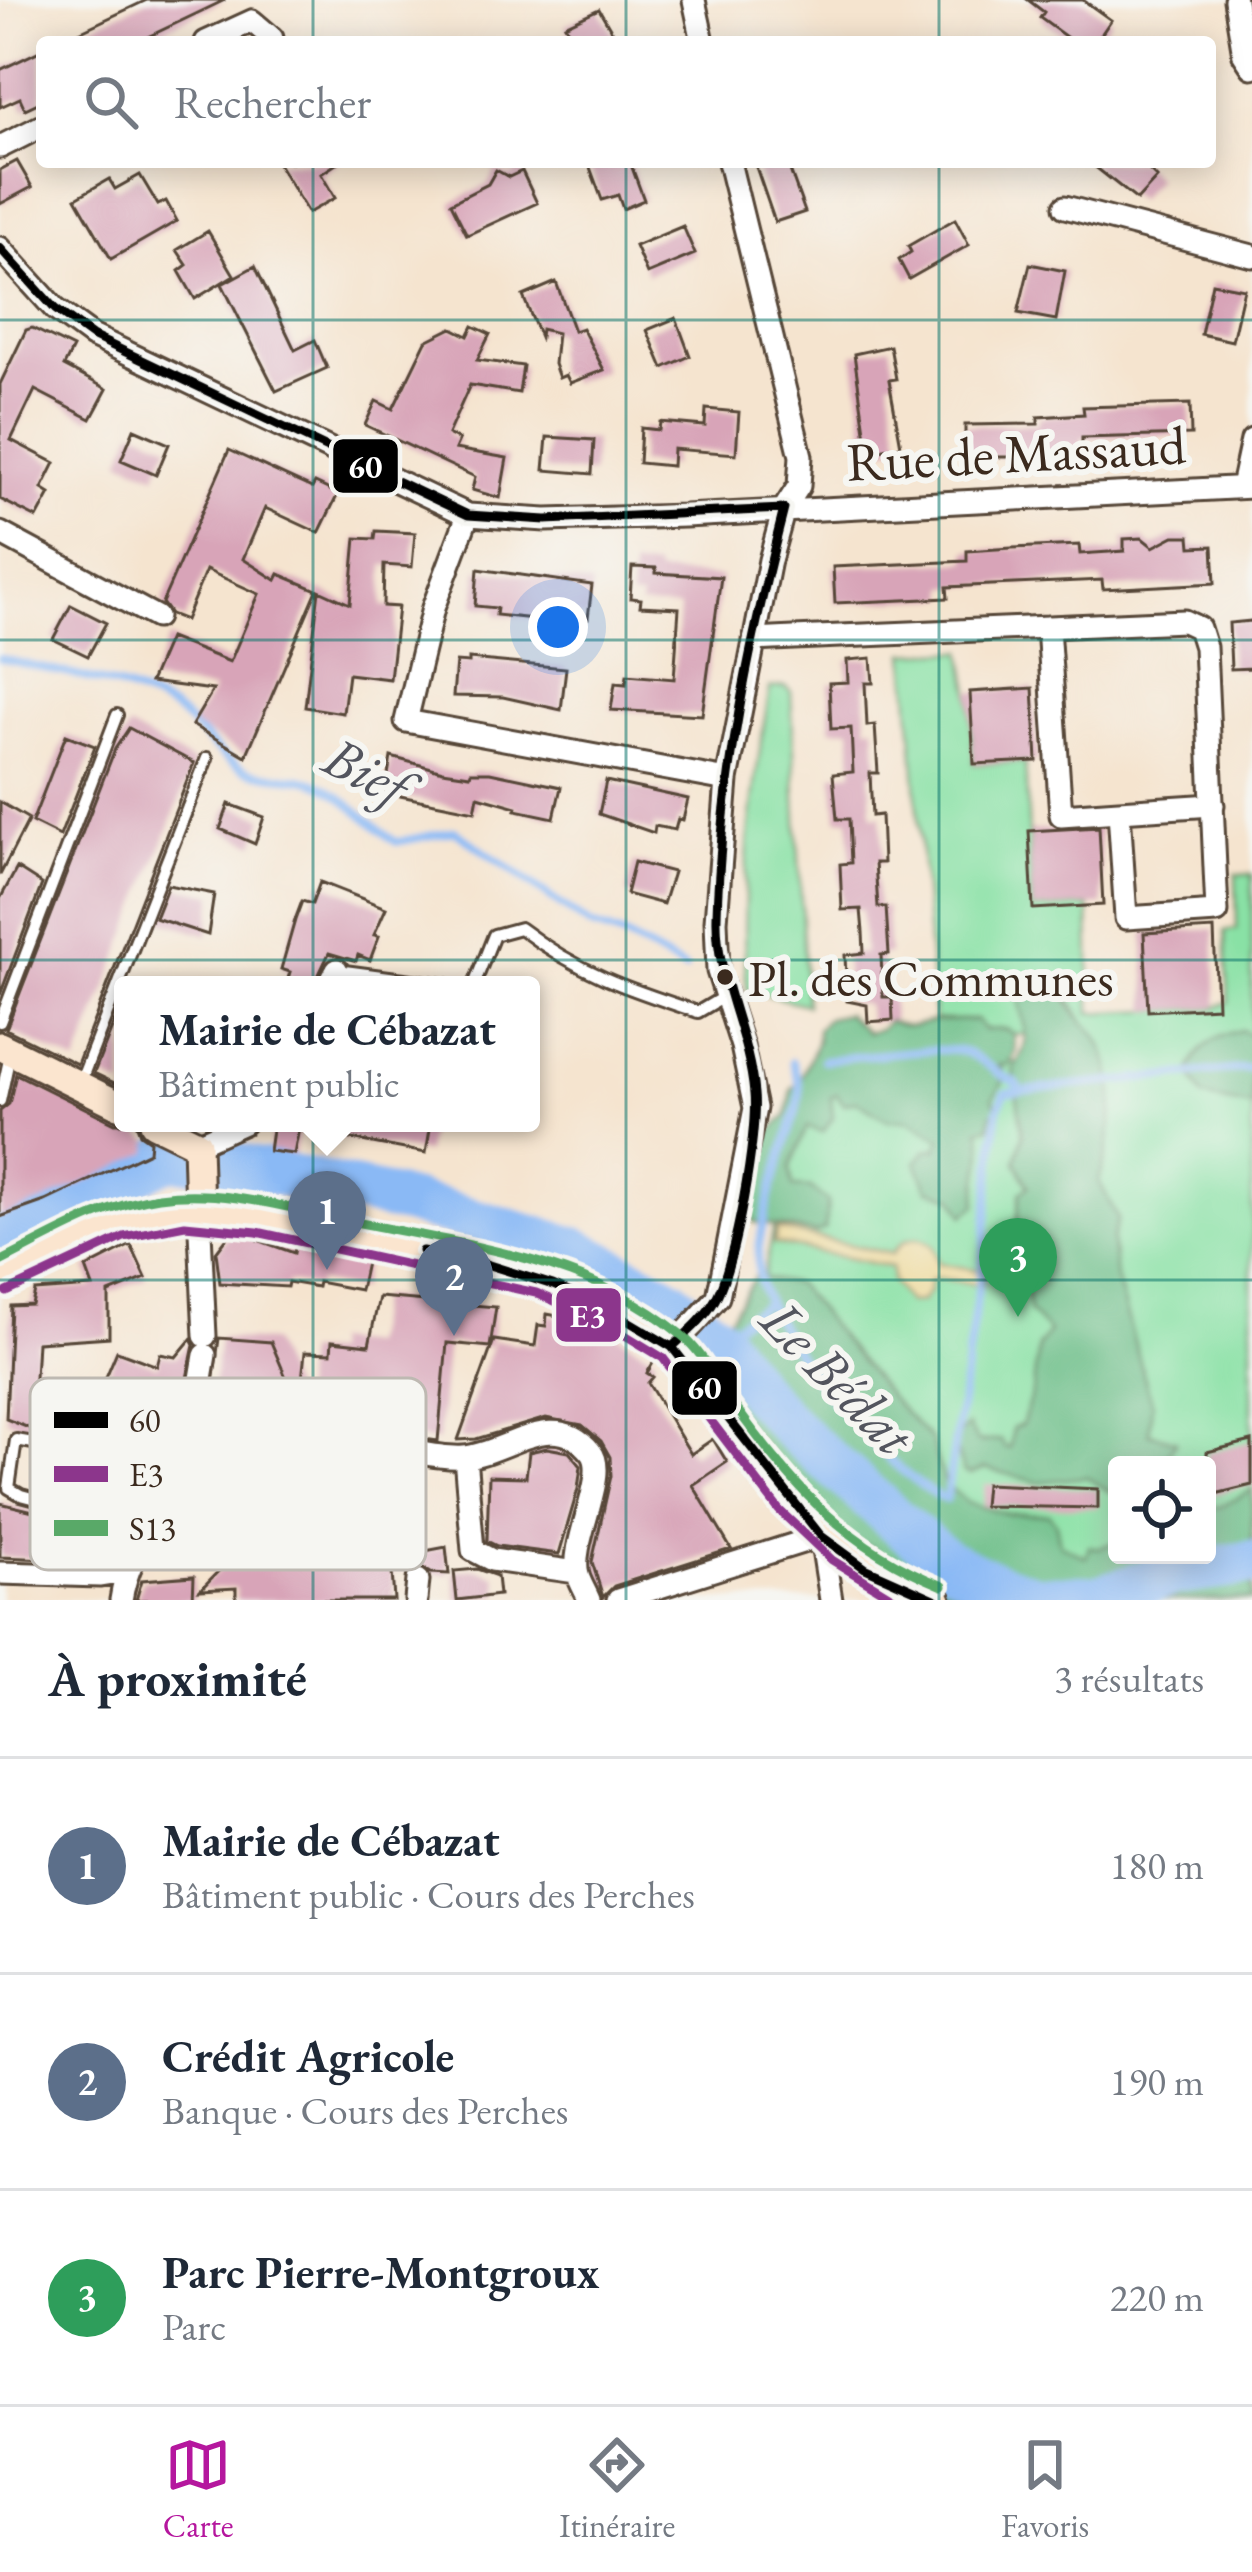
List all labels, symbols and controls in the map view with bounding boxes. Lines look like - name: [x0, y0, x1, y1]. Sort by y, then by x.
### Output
- search box: [36, 36, 1216, 168]
- icon: search: [78, 69, 144, 135]
- text: Rechercher: [174, 73, 371, 131]
- street label: Rue de Massaud: [845, 409, 1188, 497]
- line badge: 60: [331, 437, 400, 495]
- text: 60: [348, 445, 382, 488]
- your location: [528, 597, 588, 657]
- water label: Bief: [310, 718, 432, 828]
- place label: Pl. des Communes: [748, 945, 1114, 1011]
- marker: Pl. des Communes: [714, 966, 736, 988]
- popup: [114, 976, 540, 1132]
- text: Mairie de Cébazat: [158, 1000, 496, 1058]
- text: Bâtiment public: [158, 1058, 400, 1109]
- pin: 1: [288, 1171, 366, 1270]
- pin: 3: [979, 1218, 1057, 1317]
- pin: 2: [415, 1237, 493, 1336]
- water label: Le Bédat: [744, 1281, 932, 1473]
- line badge: E3: [554, 1286, 623, 1344]
- text: E3: [570, 1294, 606, 1337]
- line badge: 60: [670, 1359, 739, 1417]
- text: 60: [687, 1366, 721, 1409]
- legend: [30, 1378, 426, 1570]
- text: 60: [129, 1399, 161, 1442]
- text: E3: [129, 1453, 163, 1496]
- map controls: [1108, 1456, 1216, 1564]
- button: locate: [1108, 1456, 1216, 1564]
- text: S13: [129, 1507, 176, 1550]
- text: À proximité: [48, 1645, 307, 1711]
- text: 3 résultats: [1054, 1653, 1204, 1704]
- text: Mairie de Cébazat: [162, 1811, 500, 1869]
- text: 1: [77, 1840, 97, 1891]
- text: 180 m: [1110, 1840, 1204, 1891]
- text: Bâtiment public · Cours des Perches: [162, 1869, 695, 1920]
- text: Crédit Agricole: [162, 2027, 454, 2085]
- text: 2: [77, 2056, 97, 2107]
- text: 190 m: [1110, 2056, 1204, 2107]
- text: Banque · Cours des Perches: [162, 2085, 568, 2136]
- text: Parc Pierre-Montgroux: [162, 2243, 600, 2301]
- text: 3: [77, 2272, 97, 2323]
- text: 220 m: [1110, 2272, 1204, 2323]
- text: Parc: [162, 2301, 226, 2352]
- tab: Carte: [163, 2432, 234, 2547]
- tab: Itinéraire: [559, 2432, 675, 2547]
- tab: Favoris: [1001, 2432, 1089, 2547]

